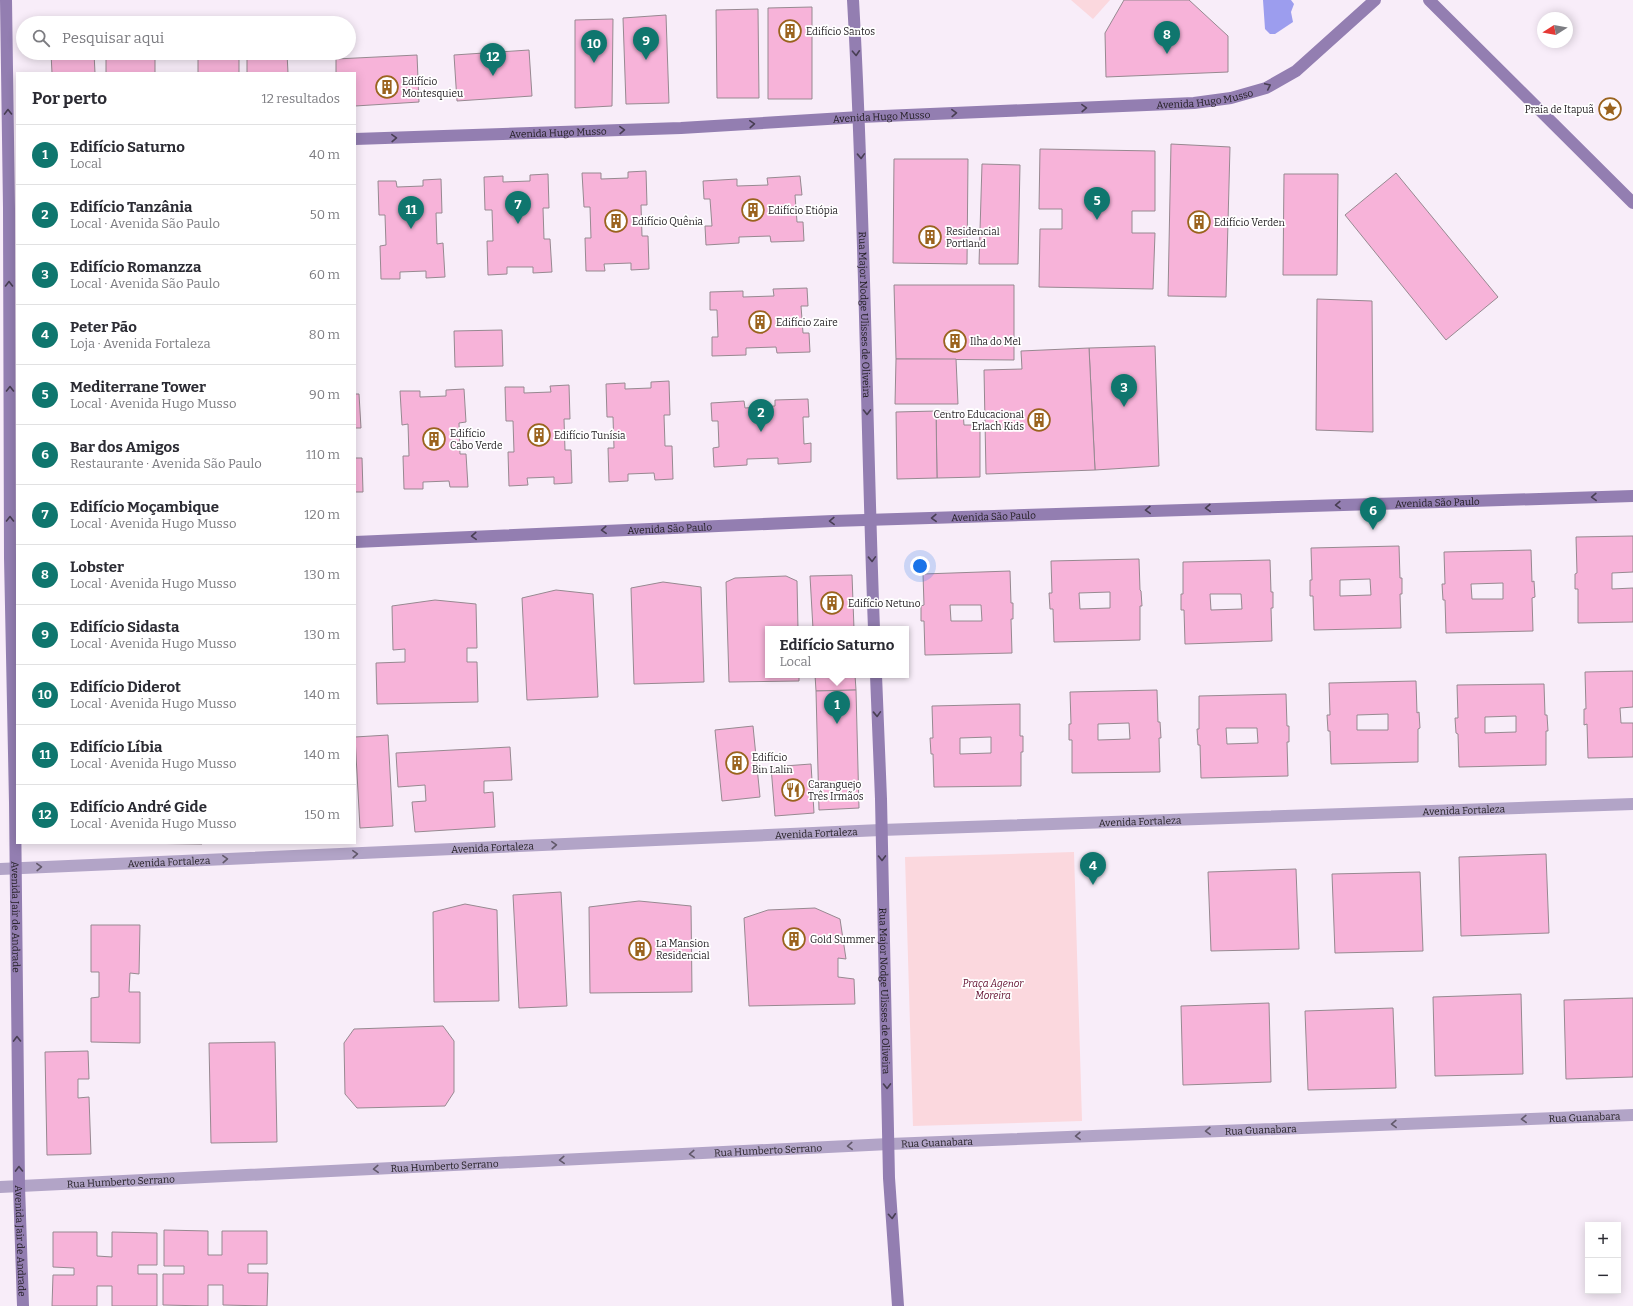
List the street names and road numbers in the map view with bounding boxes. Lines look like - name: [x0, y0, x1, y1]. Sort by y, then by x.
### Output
- street label: Avenida Hugo Musso: [1156, 87, 1255, 112]
- street label: Avenida Hugo Musso: [832, 109, 931, 126]
- street label: Avenida Hugo Musso: [509, 126, 607, 141]
- street label: Rua Major Nodge Ulisses de Oliveira: [856, 231, 872, 399]
- street label: Avenida São Paulo: [1395, 496, 1480, 510]
- street label: Avenida São Paulo: [951, 510, 1036, 524]
- street label: Avenida São Paulo: [627, 521, 713, 537]
- street label: Avenida Fortaleza: [1422, 803, 1506, 818]
- street label: Avenida Fortaleza: [1098, 815, 1182, 829]
- street label: Avenida Fortaleza: [775, 826, 858, 842]
- street label: Avenida Fortaleza: [451, 840, 535, 856]
- street label: Avenida Fortaleza: [127, 855, 211, 870]
- street label: Avenida Jair de Andrade: [9, 861, 22, 973]
- street label: Rua Major Nodge Ulisses de Oliveira: [876, 908, 892, 1075]
- street label: Rua Guanabara: [1548, 1110, 1621, 1125]
- street label: Rua Guanabara: [1225, 1123, 1297, 1138]
- street label: Rua Guanabara: [901, 1136, 974, 1151]
- street label: Rua Humberto Serrano: [714, 1142, 823, 1159]
- street label: Rua Humberto Serrano: [390, 1158, 499, 1175]
- street label: Rua Humberto Serrano: [67, 1174, 175, 1191]
- street label: Avenida Jair de Andrade: [12, 1185, 28, 1297]

